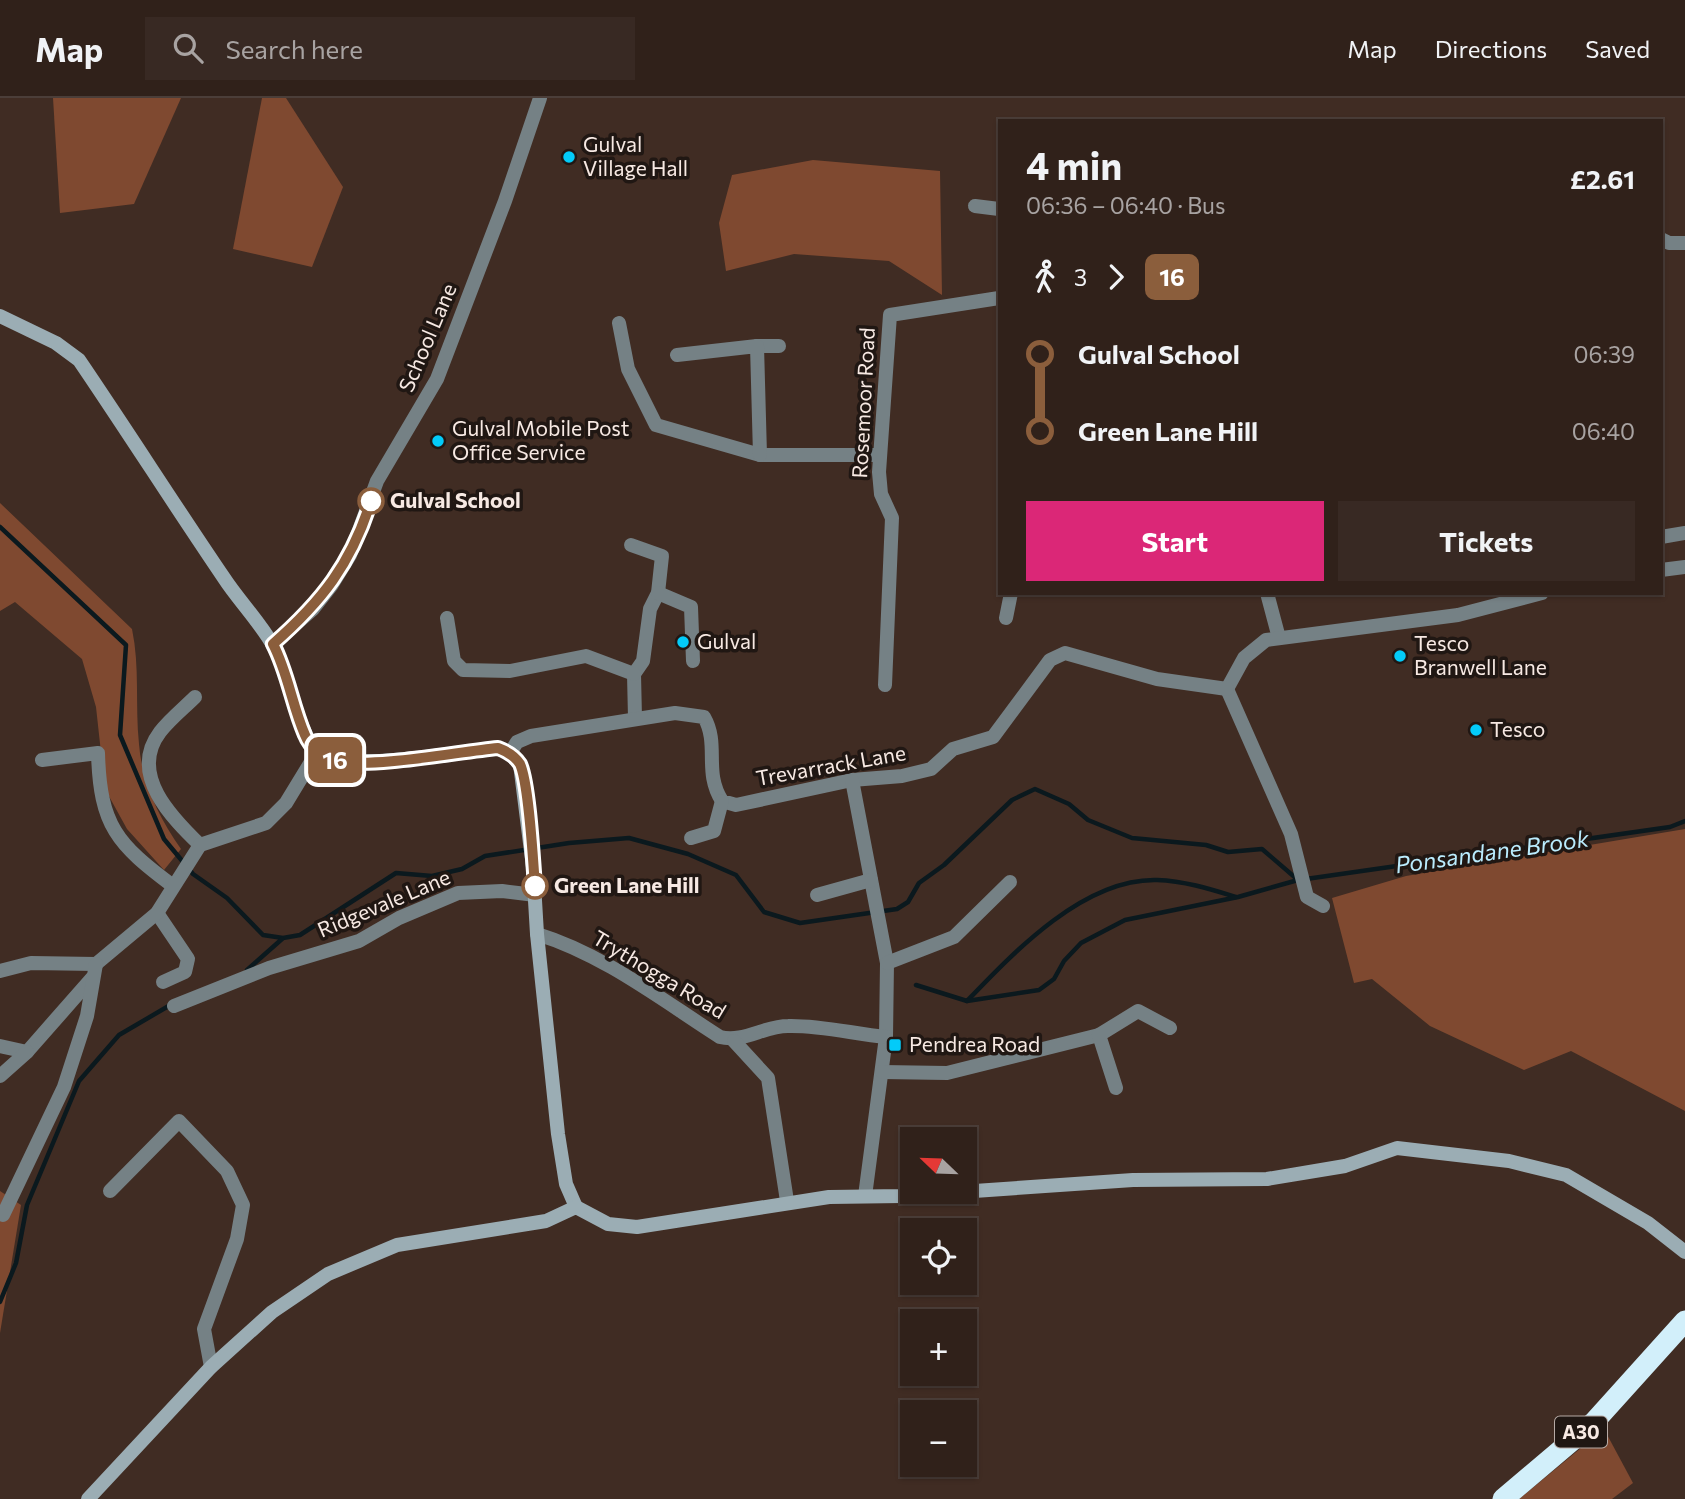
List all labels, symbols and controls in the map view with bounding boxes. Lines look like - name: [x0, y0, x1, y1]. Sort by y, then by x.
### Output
- search box: [145, 17, 635, 80]
- text: Map: [35, 28, 103, 69]
- icon: search: [169, 29, 207, 67]
- text: Search here: [225, 33, 363, 64]
- text: Map: [1347, 34, 1397, 63]
- text: Directions: [1435, 34, 1547, 63]
- text: Saved: [1585, 34, 1650, 63]
- place label: Gulval Village Hall: [583, 131, 688, 180]
- text: 4 min: [1026, 141, 1122, 188]
- marker: Gulval Village Hall: [561, 149, 577, 165]
- text: £2.61: [1570, 163, 1635, 194]
- text: 06:36 – 06:40 · Bus: [1026, 191, 1225, 219]
- icon: walk: [1026, 258, 1064, 296]
- icon: forward: [1097, 258, 1135, 296]
- text: 16: [1159, 262, 1185, 291]
- text: 3: [1074, 263, 1087, 291]
- street label: School Lane: [393, 279, 461, 395]
- street label: Rosemoor Road: [846, 327, 879, 479]
- text: Gulval School: [1078, 338, 1240, 369]
- text: 06:39: [1574, 340, 1635, 368]
- place label: Gulval Mobile Post Office Service: [452, 415, 629, 464]
- text: Green Lane Hill: [1078, 415, 1258, 446]
- text: 06:40: [1572, 417, 1635, 445]
- marker: Gulval Mobile Post Office Service: [430, 433, 446, 449]
- place label: Gulval School: [390, 487, 521, 512]
- marker: Gulval School: [358, 488, 384, 514]
- button: Start: [1026, 501, 1324, 581]
- button: Tickets: [1338, 501, 1635, 581]
- place label: Gulval: [697, 628, 756, 653]
- place label: Tesco Branwell Lane: [1414, 630, 1547, 679]
- marker: Gulval: [675, 634, 691, 650]
- marker: Tesco Branwell Lane: [1392, 648, 1408, 664]
- place label: Tesco: [1490, 716, 1545, 741]
- marker: Tesco: [1468, 722, 1484, 738]
- line badge: 16: [304, 737, 366, 783]
- street label: Trevarrack Lane: [754, 739, 908, 790]
- text: 16: [322, 745, 348, 774]
- water label: Ponsandane Brook: [1393, 823, 1591, 878]
- street label: Ridgevale Lane: [313, 863, 454, 942]
- place label: Green Lane Hill: [554, 872, 699, 897]
- marker: Green Lane Hill: [522, 873, 548, 899]
- street label: Trythogga Road: [589, 924, 731, 1023]
- place label: Pendrea Road: [909, 1031, 1040, 1056]
- marker: Pendrea Road: [887, 1037, 903, 1053]
- north arrow: [900, 1127, 976, 1204]
- map controls: [900, 1127, 977, 1477]
- button: locate: [900, 1218, 977, 1295]
- button: +: [900, 1309, 977, 1386]
- button: −: [900, 1400, 977, 1477]
- road number: A30: [1555, 1416, 1607, 1448]

